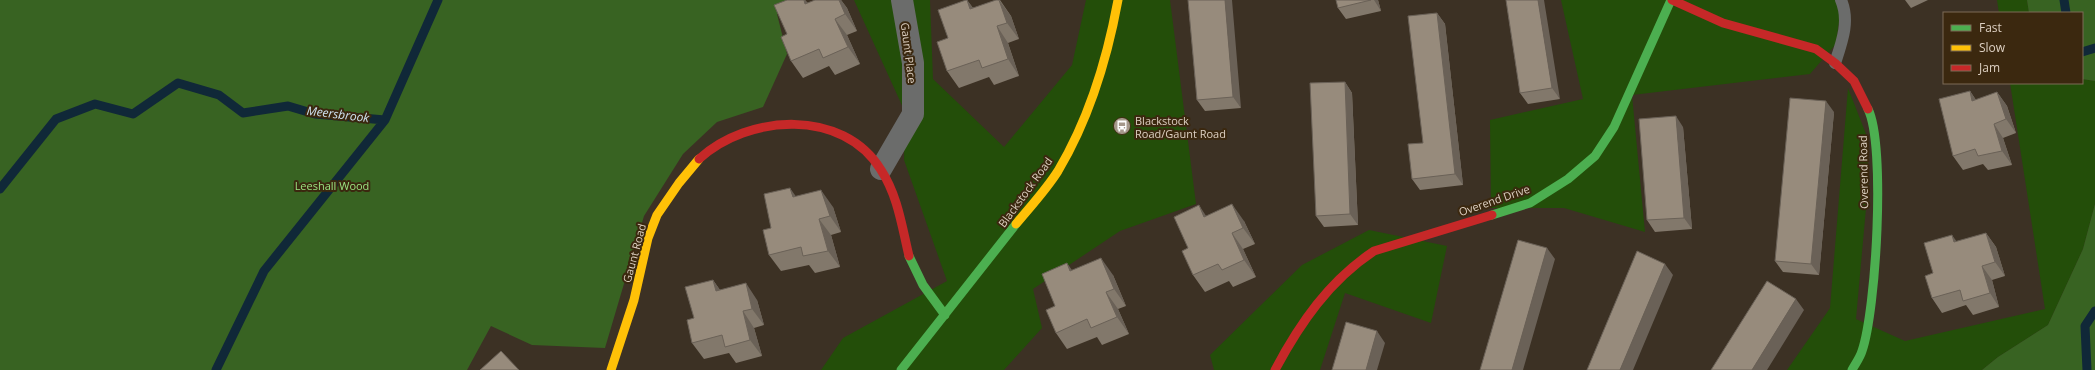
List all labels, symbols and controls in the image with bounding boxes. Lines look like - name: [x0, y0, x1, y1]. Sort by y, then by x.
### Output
- legend: [1943, 12, 2083, 84]
- text: Fast: [1979, 19, 2002, 36]
- street label: Gaunt Place: [898, 22, 920, 84]
- text: Slow: [1979, 39, 2006, 56]
- text: Jam: [1978, 59, 2000, 76]
- water label: Meersbrook: [306, 102, 371, 126]
- place label: Blackstock Road/Gaunt Road: [1135, 113, 1226, 141]
- bus stop icon: Blackstock Road/Gaunt Road: [1112, 116, 1132, 136]
- street label: Overend Road: [1855, 135, 1871, 209]
- street label: Blackstock Road: [995, 154, 1055, 230]
- park label: Leeshall Wood: [295, 178, 369, 193]
- street label: Overend Drive: [1456, 181, 1532, 219]
- street label: Gaunt Road: [619, 222, 649, 284]

